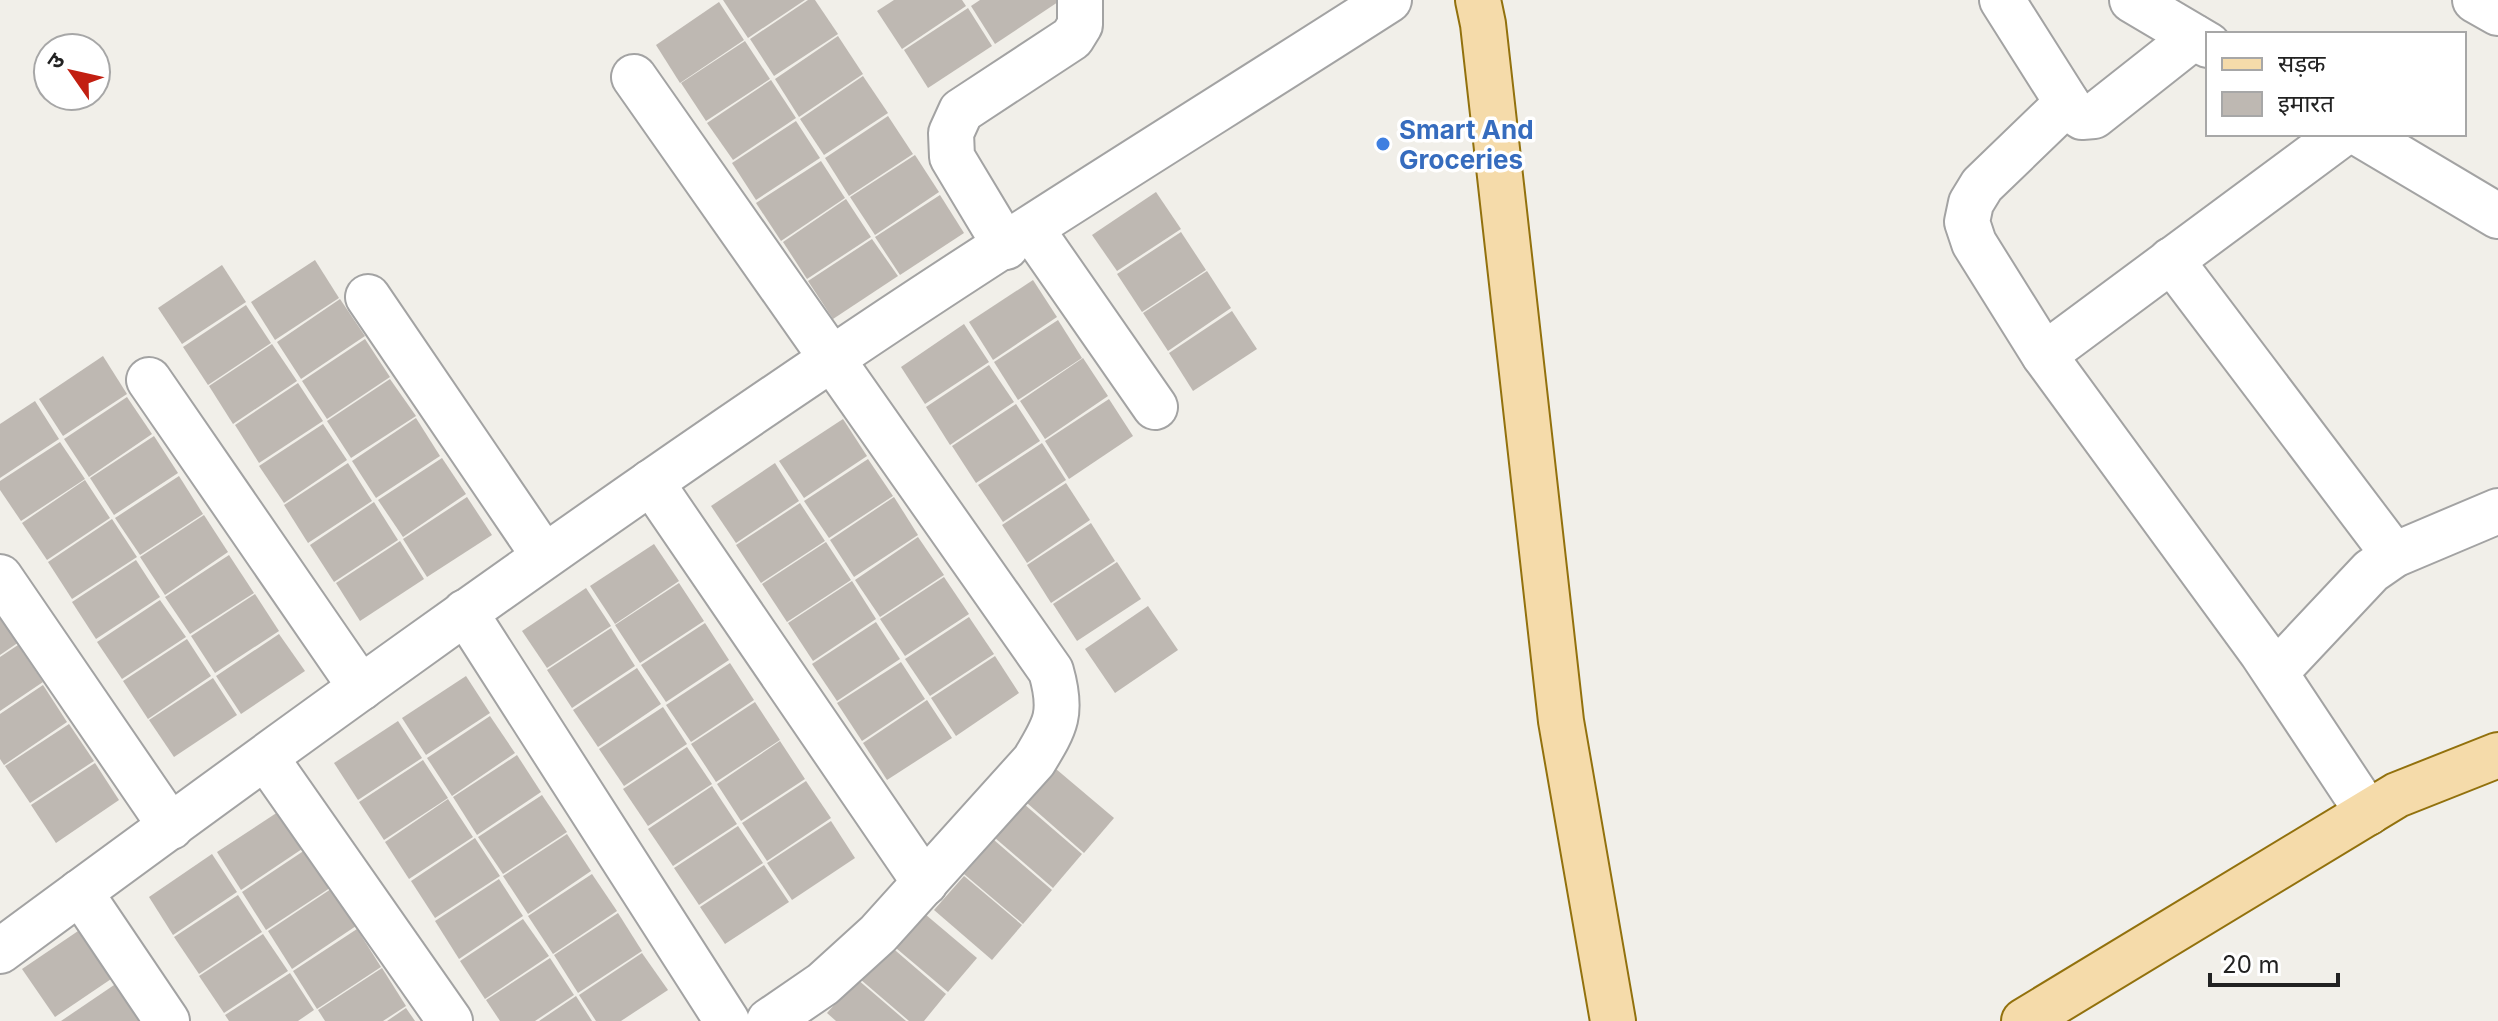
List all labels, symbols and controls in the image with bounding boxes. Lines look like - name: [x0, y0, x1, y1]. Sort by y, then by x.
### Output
- north arrow: [32, 32, 112, 112]
- legend: [2206, 32, 2466, 136]
- text: उ: [41, 47, 70, 73]
- text: सड़क: [2278, 49, 2326, 78]
- text: इमारत: [2278, 89, 2335, 118]
- place label: Smart And Groceries: [1399, 114, 1534, 175]
- marker: Smart And Groceries: [1374, 135, 1392, 153]
- scale bar: [2210, 937, 2338, 987]
- text: 20 m: [2222, 950, 2280, 979]

